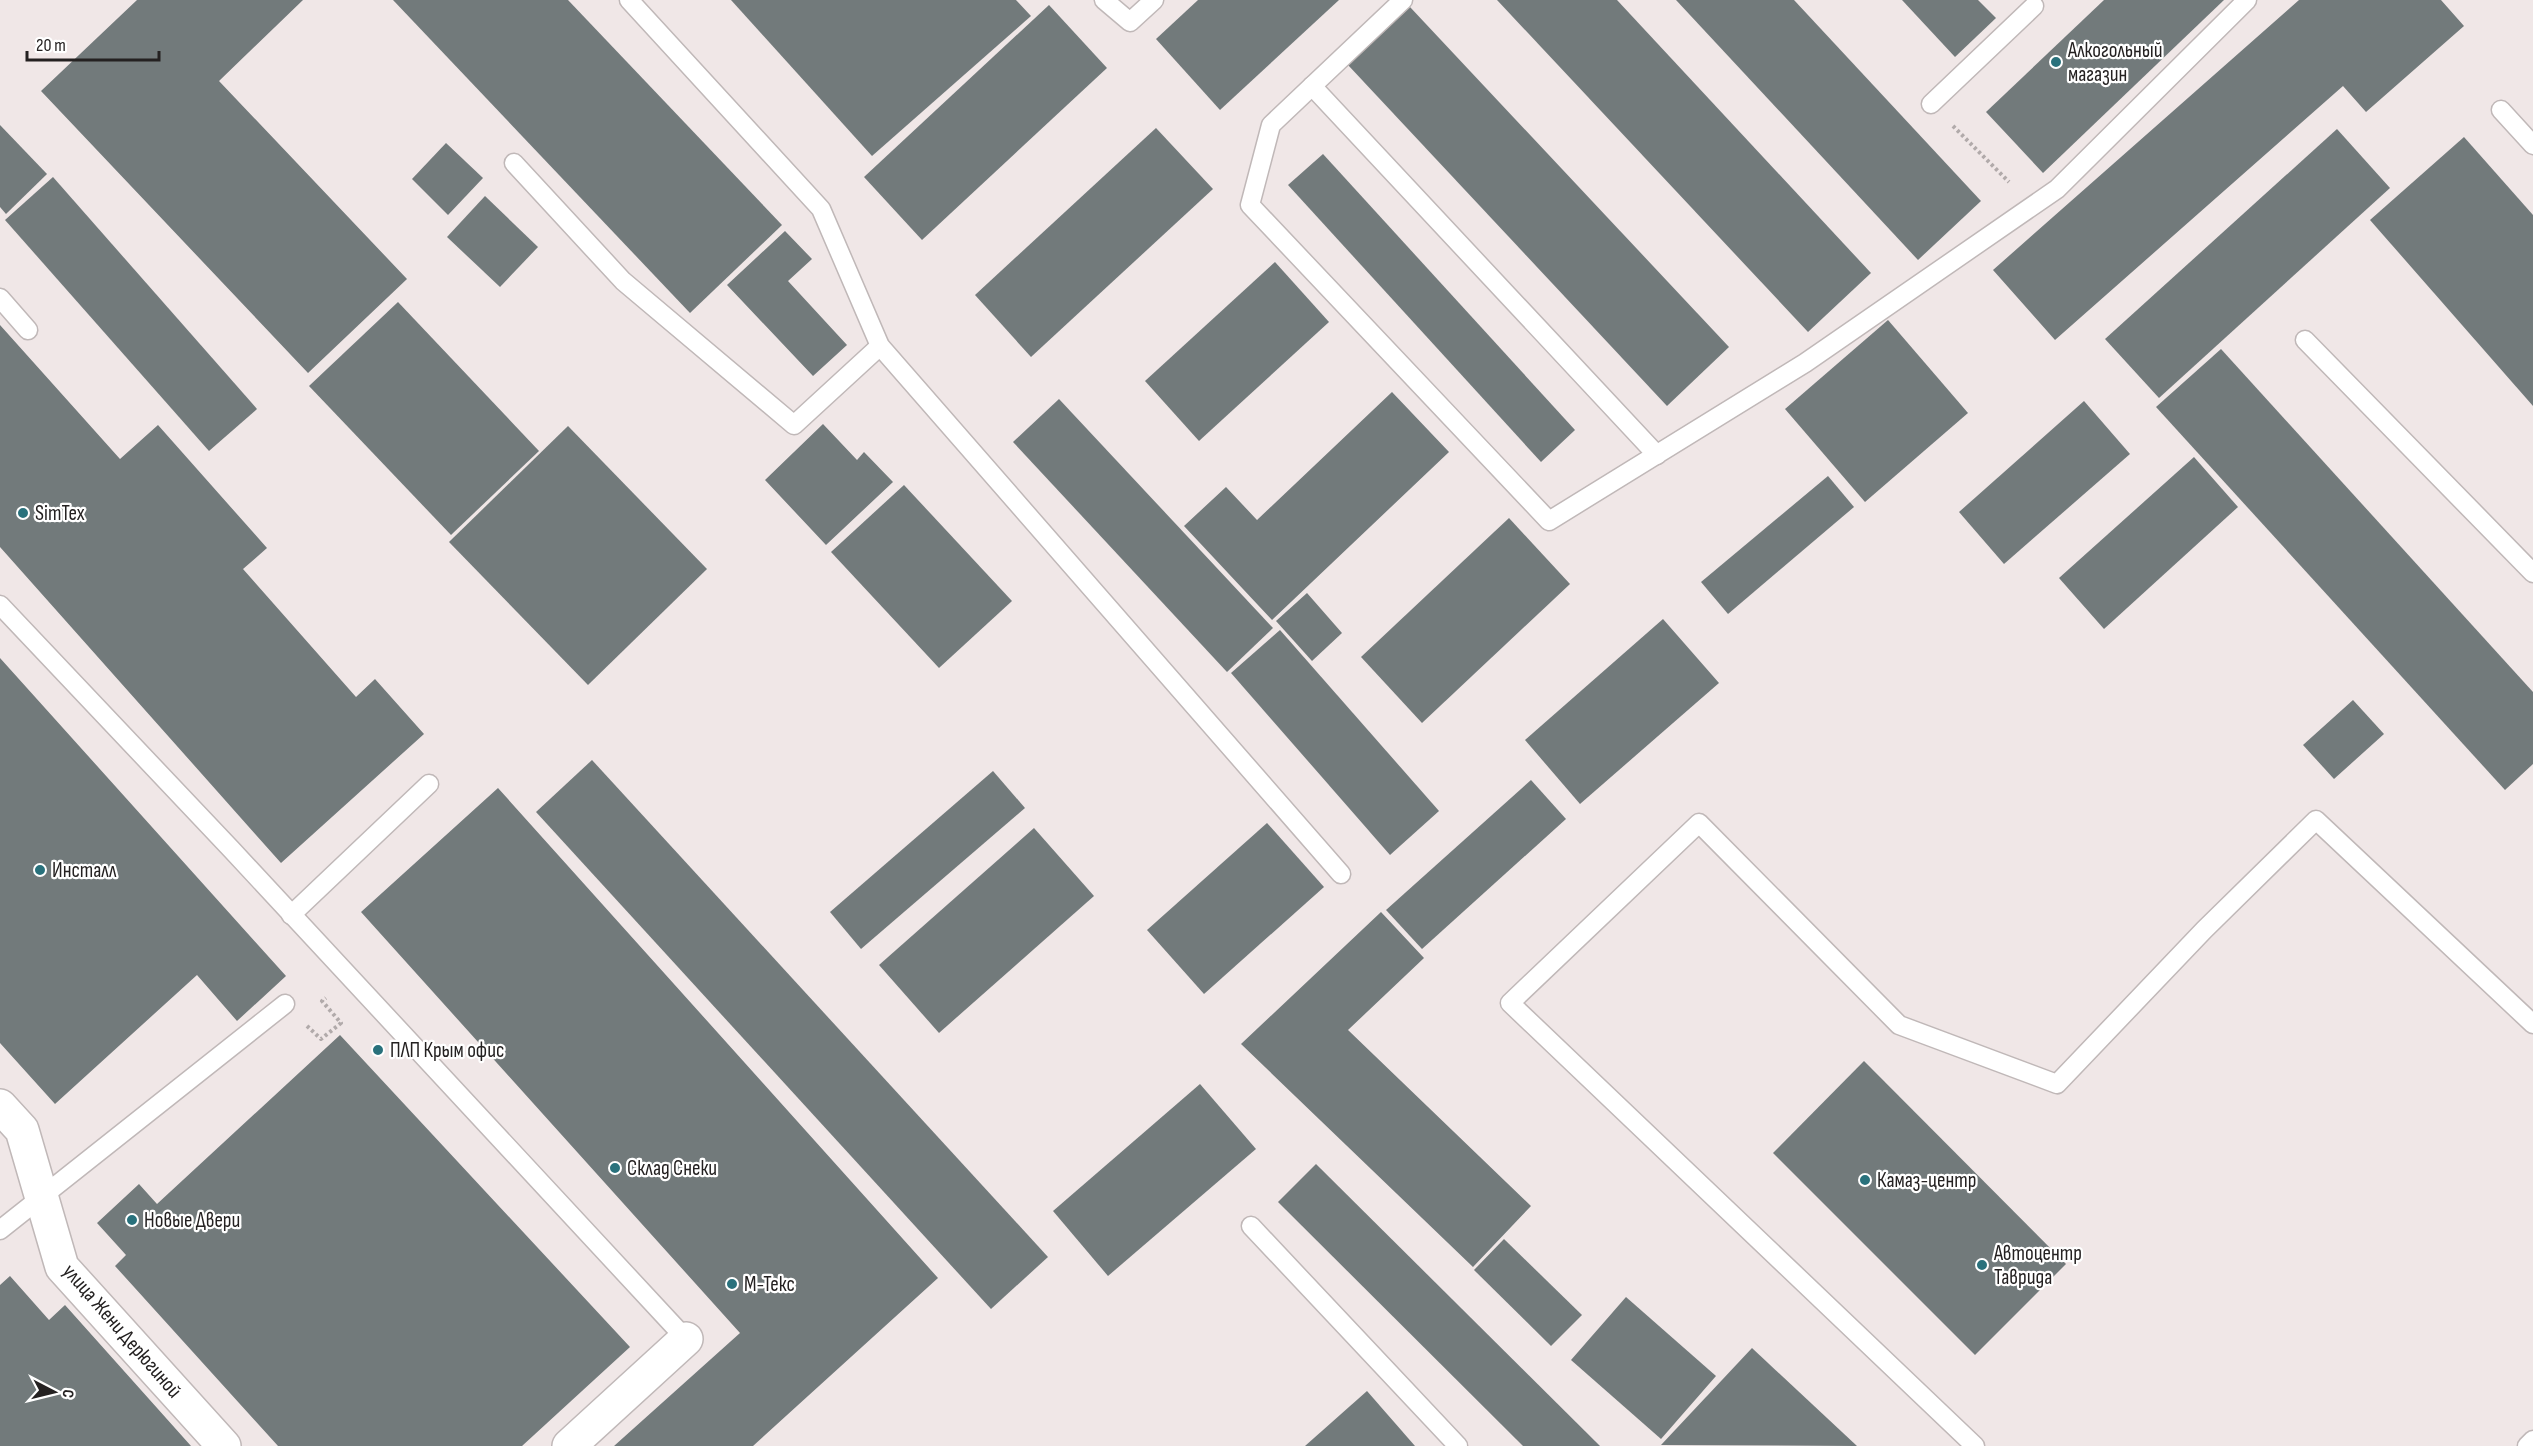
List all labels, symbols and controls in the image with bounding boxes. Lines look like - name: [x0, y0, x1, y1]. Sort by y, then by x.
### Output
- scale bar: [27, 24, 159, 62]
- text: 20 m: [36, 35, 66, 56]
- place label: Алкогольный магазин: [2067, 38, 2162, 87]
- marker: Алкогольный магазин: [2049, 55, 2063, 69]
- place label: SimTex: [35, 501, 85, 526]
- marker: SimTex: [16, 506, 30, 520]
- place label: Инсталл: [52, 858, 117, 883]
- marker: Инсталл: [33, 863, 47, 877]
- place label: ПЛП Крым офис: [390, 1038, 504, 1063]
- marker: ПЛП Крым офис: [371, 1043, 385, 1057]
- place label: Склад Снеки: [627, 1156, 717, 1181]
- marker: Склад Снеки: [608, 1161, 622, 1175]
- place label: Камаз-центр: [1877, 1168, 1976, 1193]
- marker: Камаз-центр: [1858, 1173, 1872, 1187]
- place label: Новые Двери: [144, 1208, 240, 1233]
- marker: Новые Двери: [125, 1213, 139, 1227]
- place label: Автоцентр Таврида: [1993, 1241, 2082, 1290]
- marker: Автоцентр Таврида: [1975, 1258, 1989, 1272]
- street label: улица Жени Дерюгиной: [57, 1259, 187, 1403]
- place label: М-Текс: [744, 1272, 795, 1297]
- marker: М-Текс: [725, 1277, 739, 1291]
- north arrow: [24, 1362, 84, 1422]
- text: С: [57, 1388, 77, 1399]

